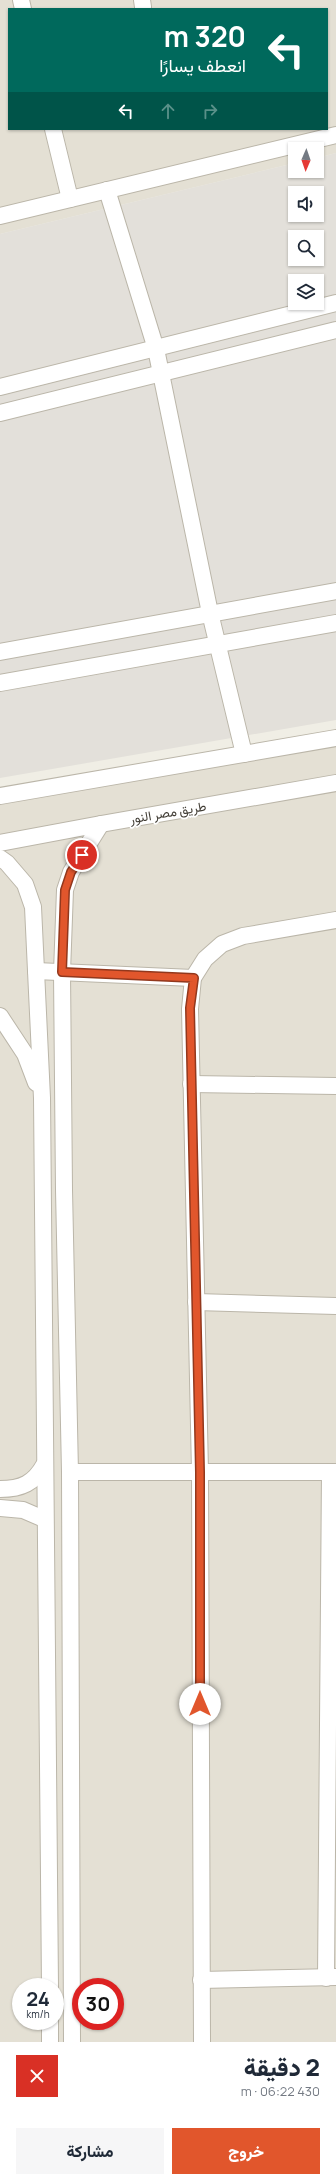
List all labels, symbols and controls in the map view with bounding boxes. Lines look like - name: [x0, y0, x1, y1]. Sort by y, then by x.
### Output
- text: 320 m: [164, 17, 246, 55]
- icon: left: [260, 24, 312, 76]
- text: انعطف يسارًا: [159, 53, 246, 77]
- icon: left: [115, 100, 137, 122]
- icon: ahead: [157, 100, 179, 122]
- icon: right: [199, 100, 221, 122]
- north arrow: [288, 142, 324, 178]
- map controls: [288, 142, 324, 310]
- button: sound: [288, 186, 324, 222]
- button: search: [288, 230, 324, 266]
- button: layers: [288, 274, 324, 310]
- street label: طريق مصر النور: [127, 796, 208, 828]
- pin: [65, 838, 99, 872]
- icon: arrive: [71, 844, 93, 866]
- position arrow: [179, 1683, 221, 1725]
- speed limit sign: 30: [72, 1978, 124, 2030]
- text: 24: [26, 1985, 50, 2012]
- text: km/h: [26, 2007, 50, 2021]
- text: 2 دقيقة: [244, 2050, 320, 2083]
- button: close: [16, 2055, 58, 2097]
- text: 430 m · 06:22: [241, 2082, 320, 2100]
- button: مشاركة: [16, 2128, 164, 2174]
- button: خروج: [172, 2128, 320, 2174]

